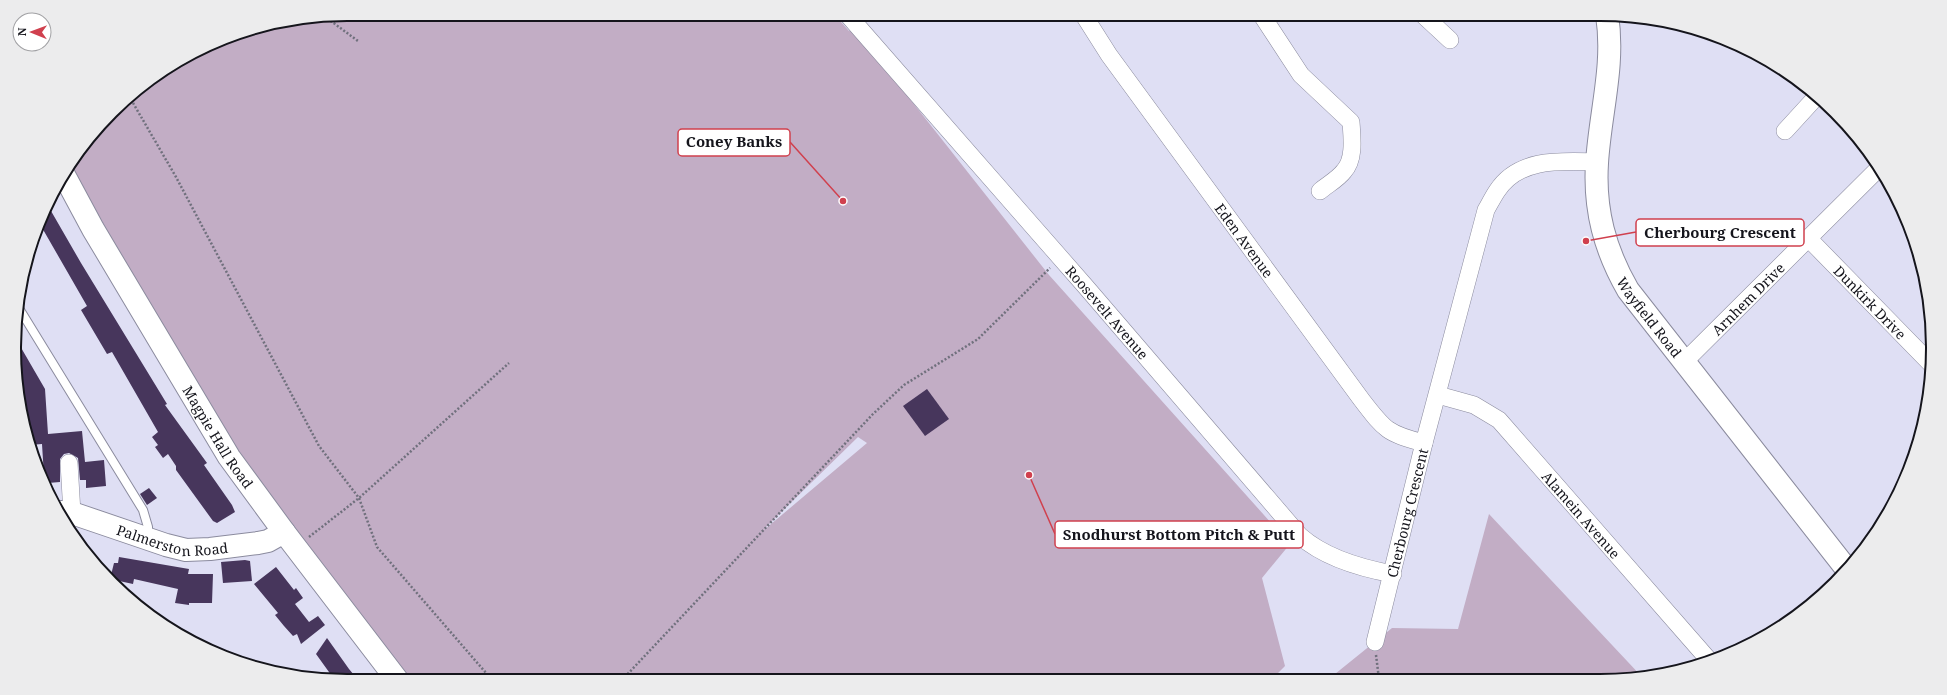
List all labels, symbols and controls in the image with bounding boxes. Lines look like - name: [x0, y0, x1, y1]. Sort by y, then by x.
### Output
- north arrow: [12, 12, 52, 52]
- text: N: [14, 27, 29, 36]
- callout: Coney Banks: [678, 129, 790, 156]
- text: Coney Banks: [686, 131, 782, 151]
- street label: Eden Avenue: [1211, 199, 1278, 281]
- callout: Cherbourg Crescent: [1636, 219, 1804, 246]
- text: Cherbourg Crescent: [1644, 222, 1796, 242]
- street label: Arnhem Drive: [1707, 258, 1788, 339]
- street label: Roosevelt Avenue: [1062, 261, 1153, 363]
- street label: Dunkirk Drive: [1830, 261, 1911, 343]
- street label: Wayfield Road: [1613, 273, 1687, 361]
- street label: Magpie Hall Road: [179, 382, 258, 492]
- street label: Cherbourg Crescent: [1382, 446, 1432, 579]
- street label: Alamein Avenue: [1538, 467, 1625, 562]
- street label: Palmerston Road: [114, 519, 229, 560]
- callout: Snodhurst Bottom Pitch & Putt: [1055, 521, 1303, 548]
- text: Snodhurst Bottom Pitch & Putt: [1063, 524, 1295, 544]

